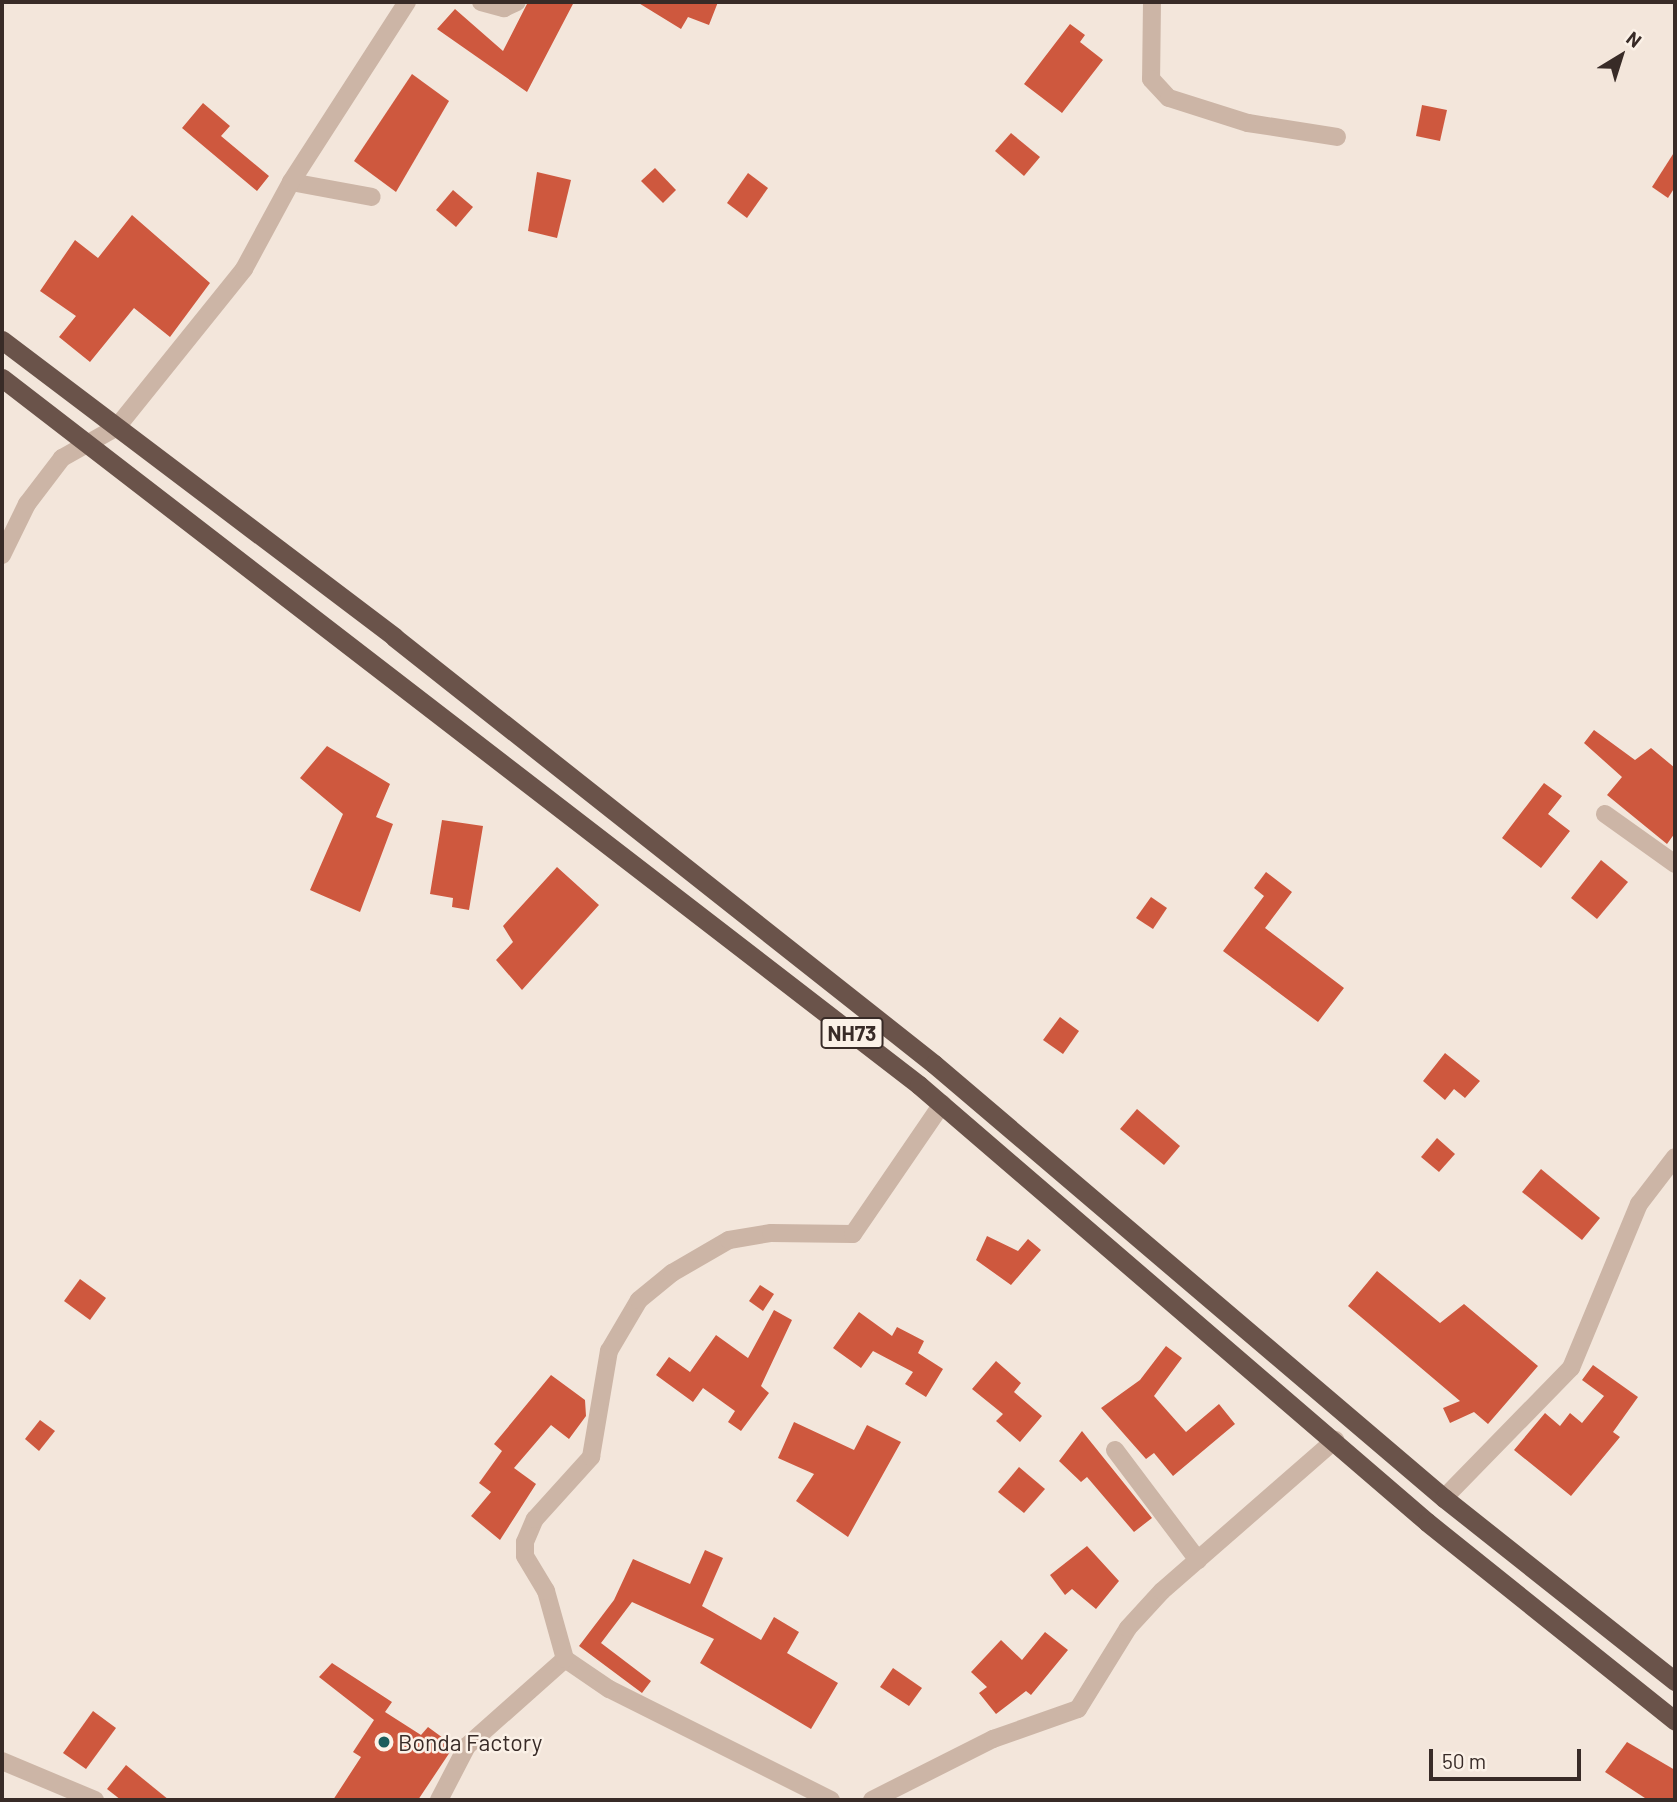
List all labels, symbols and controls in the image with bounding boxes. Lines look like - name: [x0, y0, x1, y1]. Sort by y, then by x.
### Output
- north arrow: [1586, 21, 1656, 91]
- text: N: [1622, 26, 1646, 52]
- road number: NH73: [820, 1016, 884, 1050]
- place label: Bonda Factory: [398, 1728, 542, 1756]
- marker: Bonda Factory: [376, 1734, 392, 1750]
- scale bar: [1432, 1736, 1584, 1780]
- text: 50 m: [1442, 1748, 1486, 1773]

